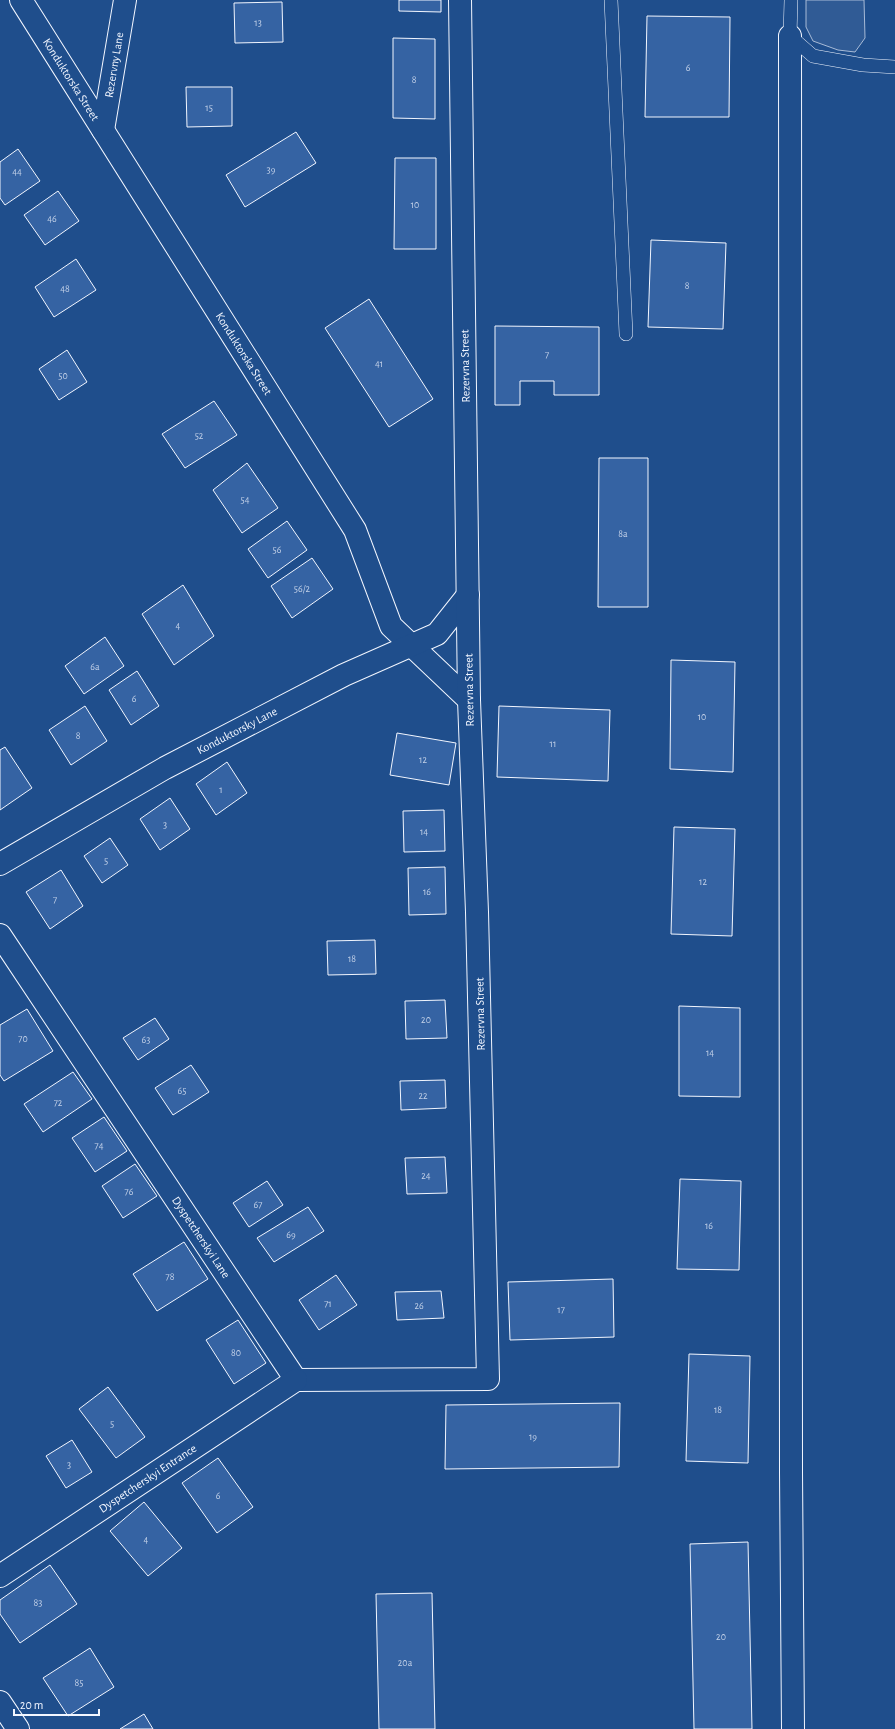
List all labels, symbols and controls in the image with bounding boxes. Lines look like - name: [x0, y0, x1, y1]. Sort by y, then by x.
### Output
- house number: 13: [254, 18, 262, 28]
- street label: Rezervny Lane: [103, 31, 125, 99]
- street label: Konduktorska Street: [41, 36, 102, 123]
- house number: 6: [686, 63, 691, 73]
- house number: 8: [412, 75, 417, 85]
- house number: 15: [205, 103, 213, 113]
- house number: 39: [267, 165, 276, 175]
- house number: 44: [12, 167, 22, 177]
- house number: 10: [411, 200, 419, 210]
- house number: 46: [47, 214, 57, 224]
- house number: 8: [685, 281, 690, 291]
- house number: 48: [60, 284, 70, 294]
- street label: Konduktorska Street: [213, 310, 274, 397]
- street label: Rezervna Street: [458, 329, 472, 403]
- house number: 7: [545, 350, 549, 360]
- house number: 41: [375, 359, 383, 369]
- house number: 50: [58, 371, 68, 381]
- house number: 52: [195, 431, 204, 441]
- house number: 54: [241, 495, 250, 505]
- house number: 8а: [618, 529, 628, 539]
- house number: 56: [273, 545, 282, 555]
- house number: 56/2: [294, 584, 311, 594]
- house number: 4: [176, 621, 181, 631]
- street label: Rezervna Street: [462, 653, 476, 727]
- house number: 6а: [90, 662, 100, 672]
- house number: 6: [132, 694, 137, 704]
- street label: Konduktorsky Lane: [195, 705, 279, 756]
- house number: 10: [698, 712, 706, 722]
- house number: 8: [76, 731, 81, 741]
- house number: 11: [550, 739, 556, 749]
- house number: 12: [419, 755, 427, 765]
- house number: 1: [219, 785, 223, 795]
- house number: 3: [163, 820, 167, 830]
- house number: 14: [420, 827, 428, 837]
- house number: 5: [104, 856, 108, 866]
- house number: 12: [699, 877, 707, 887]
- house number: 16: [423, 887, 431, 897]
- house number: 7: [53, 895, 57, 905]
- house number: 18: [348, 954, 356, 964]
- street label: Rezervna Street: [473, 977, 487, 1051]
- house number: 20: [421, 1015, 431, 1025]
- house number: 70: [18, 1034, 28, 1044]
- house number: 63: [142, 1035, 150, 1045]
- house number: 14: [706, 1048, 714, 1058]
- house number: 65: [178, 1086, 186, 1096]
- house number: 22: [418, 1091, 428, 1101]
- house number: 72: [54, 1098, 63, 1108]
- house number: 74: [95, 1141, 104, 1151]
- house number: 24: [421, 1171, 431, 1181]
- house number: 76: [125, 1187, 134, 1197]
- street label: Dyspetcherskyi Lane: [170, 1194, 232, 1280]
- house number: 67: [254, 1200, 262, 1210]
- house number: 16: [705, 1221, 713, 1231]
- house number: 69: [286, 1230, 296, 1240]
- house number: 78: [166, 1272, 175, 1282]
- house number: 71: [324, 1299, 332, 1309]
- house number: 26: [414, 1301, 424, 1311]
- house number: 17: [557, 1305, 565, 1315]
- house number: 80: [231, 1348, 241, 1358]
- house number: 18: [714, 1405, 722, 1415]
- house number: 5: [110, 1419, 114, 1429]
- house number: 19: [529, 1432, 537, 1442]
- street label: Dyspetcherskyi Entrance: [97, 1442, 199, 1515]
- house number: 3: [67, 1460, 71, 1470]
- house number: 6: [216, 1491, 221, 1501]
- house number: 4: [144, 1535, 149, 1545]
- house number: 83: [34, 1598, 42, 1608]
- house number: 20: [716, 1632, 726, 1642]
- house number: 20а: [398, 1658, 413, 1668]
- house number: 85: [75, 1678, 83, 1688]
- scale bar: [14, 1691, 99, 1717]
- text: 20 m: [20, 1699, 43, 1711]

